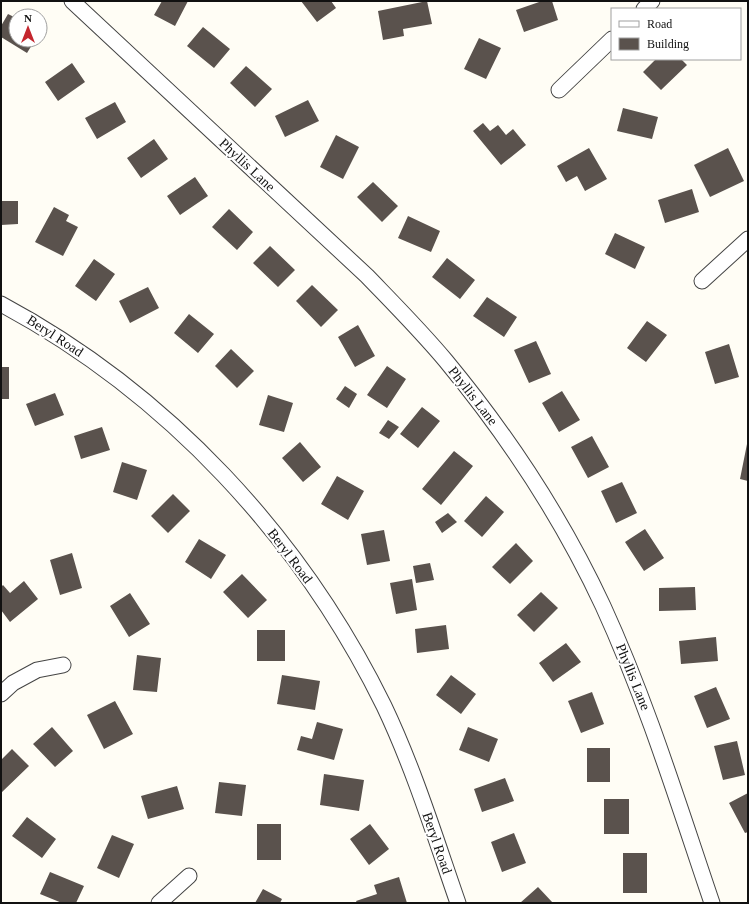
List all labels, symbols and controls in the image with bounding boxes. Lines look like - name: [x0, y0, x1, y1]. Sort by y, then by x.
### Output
- north arrow: [8, 8, 48, 48]
- legend: [611, 8, 741, 60]
- text: N: [24, 12, 32, 24]
- text: Road: [647, 17, 672, 31]
- text: Building: [647, 37, 689, 51]
- street label: Phyllis Lane: [216, 136, 278, 194]
- street label: Beryl Road: [24, 312, 86, 360]
- street label: Phyllis Lane: [445, 364, 501, 428]
- street label: Beryl Road: [265, 526, 315, 586]
- street label: Phyllis Lane: [613, 642, 653, 712]
- street label: Beryl Road: [419, 810, 455, 876]

